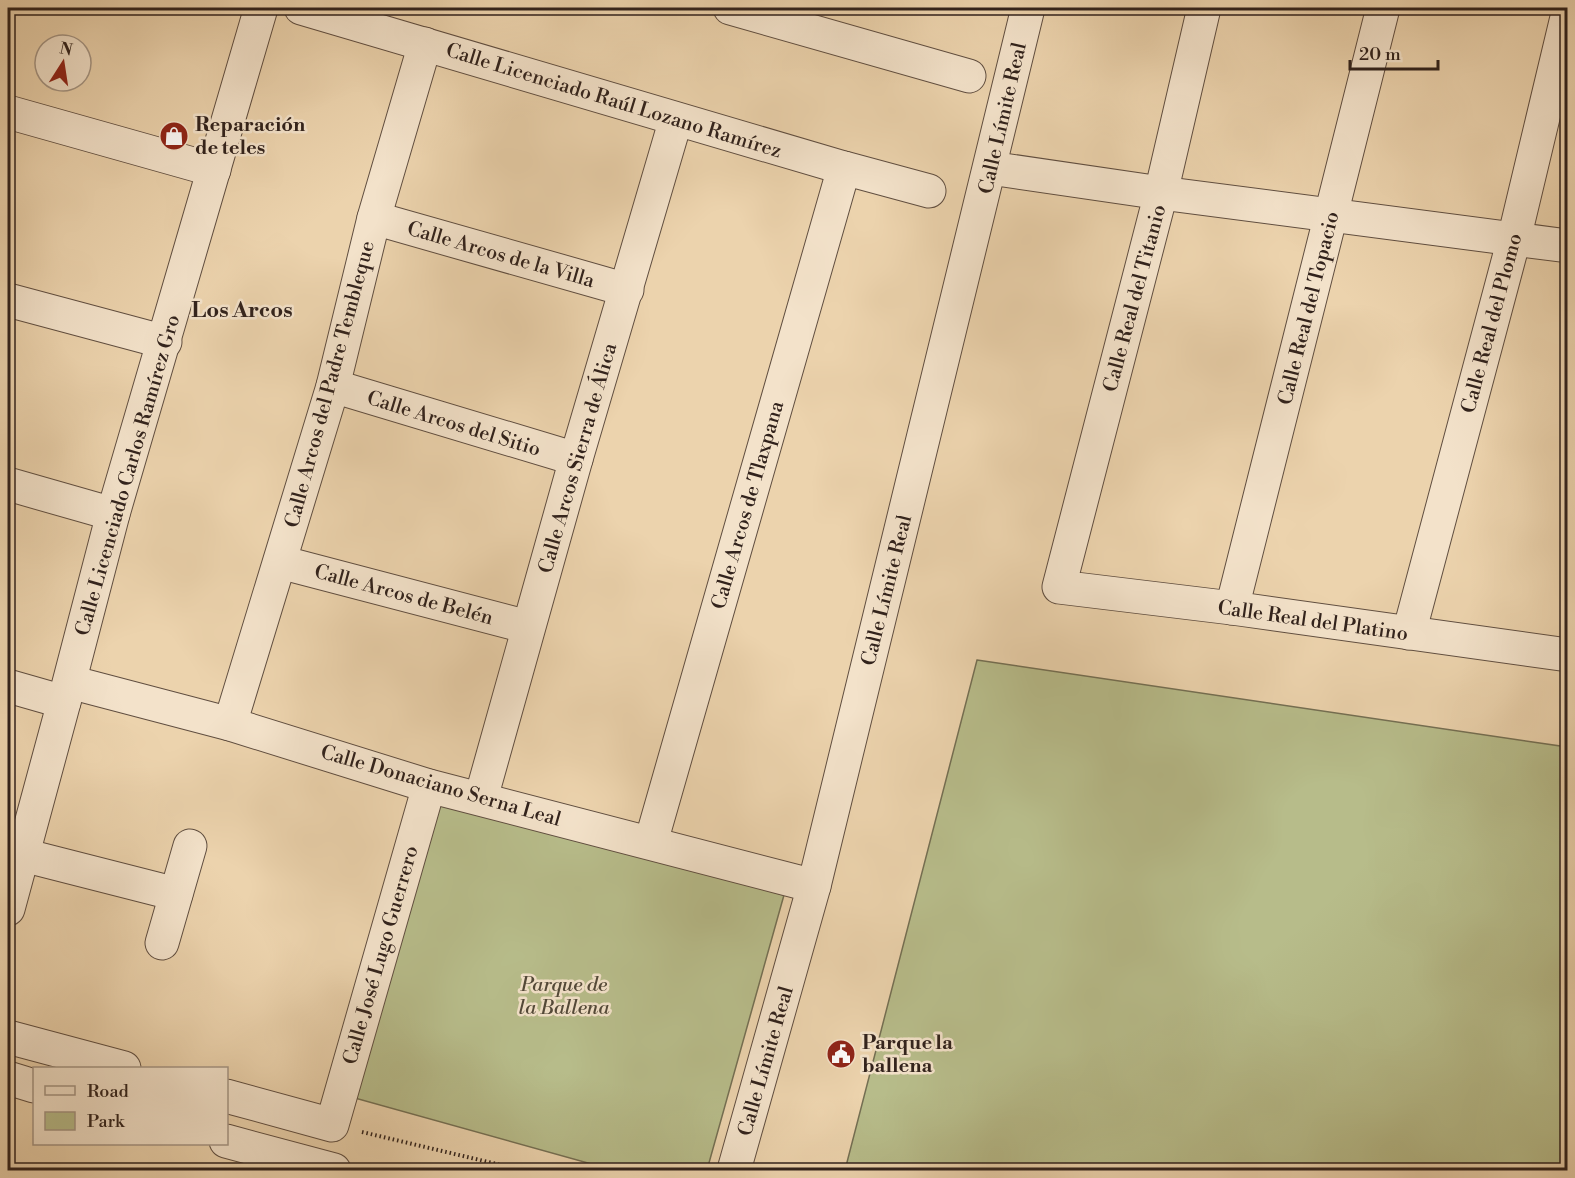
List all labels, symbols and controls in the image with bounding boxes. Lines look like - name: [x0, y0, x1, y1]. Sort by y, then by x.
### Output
- north arrow: [33, 33, 93, 93]
- scale bar: [1350, 33, 1438, 71]
- text: N: [58, 38, 75, 60]
- street label: Calle Licenciado Raúl Lozano Ramírez: [443, 38, 784, 164]
- street label: Calle Límite Real: [974, 40, 1033, 196]
- text: 20 m: [1359, 43, 1401, 66]
- place label: Reparación de teles: [195, 113, 306, 161]
- shop icon: Reparación de teles: [158, 120, 190, 152]
- street label: Calle Real del Titanio: [1098, 202, 1172, 395]
- street label: Calle Real del Topacio: [1273, 209, 1346, 408]
- street label: Calle Arcos de la Villa: [404, 217, 598, 294]
- street label: Calle Real del Plomo: [1456, 231, 1528, 416]
- street label: Calle Arcos del Padre Tembleque: [280, 238, 381, 530]
- district label: Los Arcos: [191, 297, 293, 324]
- street label: Calle Licenciado Carlos Ramírez Gro: [71, 312, 186, 639]
- street label: Calle Arcos Sierra de Álica: [533, 339, 624, 576]
- street label: Calle Arcos del Sitio: [364, 386, 544, 463]
- street label: Calle Arcos de Tlaxpana: [707, 398, 790, 612]
- street label: Calle Límite Real: [857, 512, 918, 668]
- street label: Calle Arcos de Belén: [312, 560, 496, 631]
- street label: Calle Real del Platino: [1216, 596, 1410, 647]
- street label: Calle Donaciano Serna Leal: [318, 740, 564, 833]
- street label: Calle José Lugo Guerrero: [338, 843, 425, 1068]
- park label: Parque de la Ballena: [519, 973, 610, 1021]
- street label: Calle Límite Real: [733, 984, 800, 1139]
- place label: Parque la ballena: [862, 1031, 953, 1079]
- public building icon: Parque la ballena: [825, 1038, 857, 1070]
- legend: [33, 1067, 228, 1145]
- text: Road: [87, 1080, 130, 1103]
- text: Park: [87, 1110, 126, 1133]

